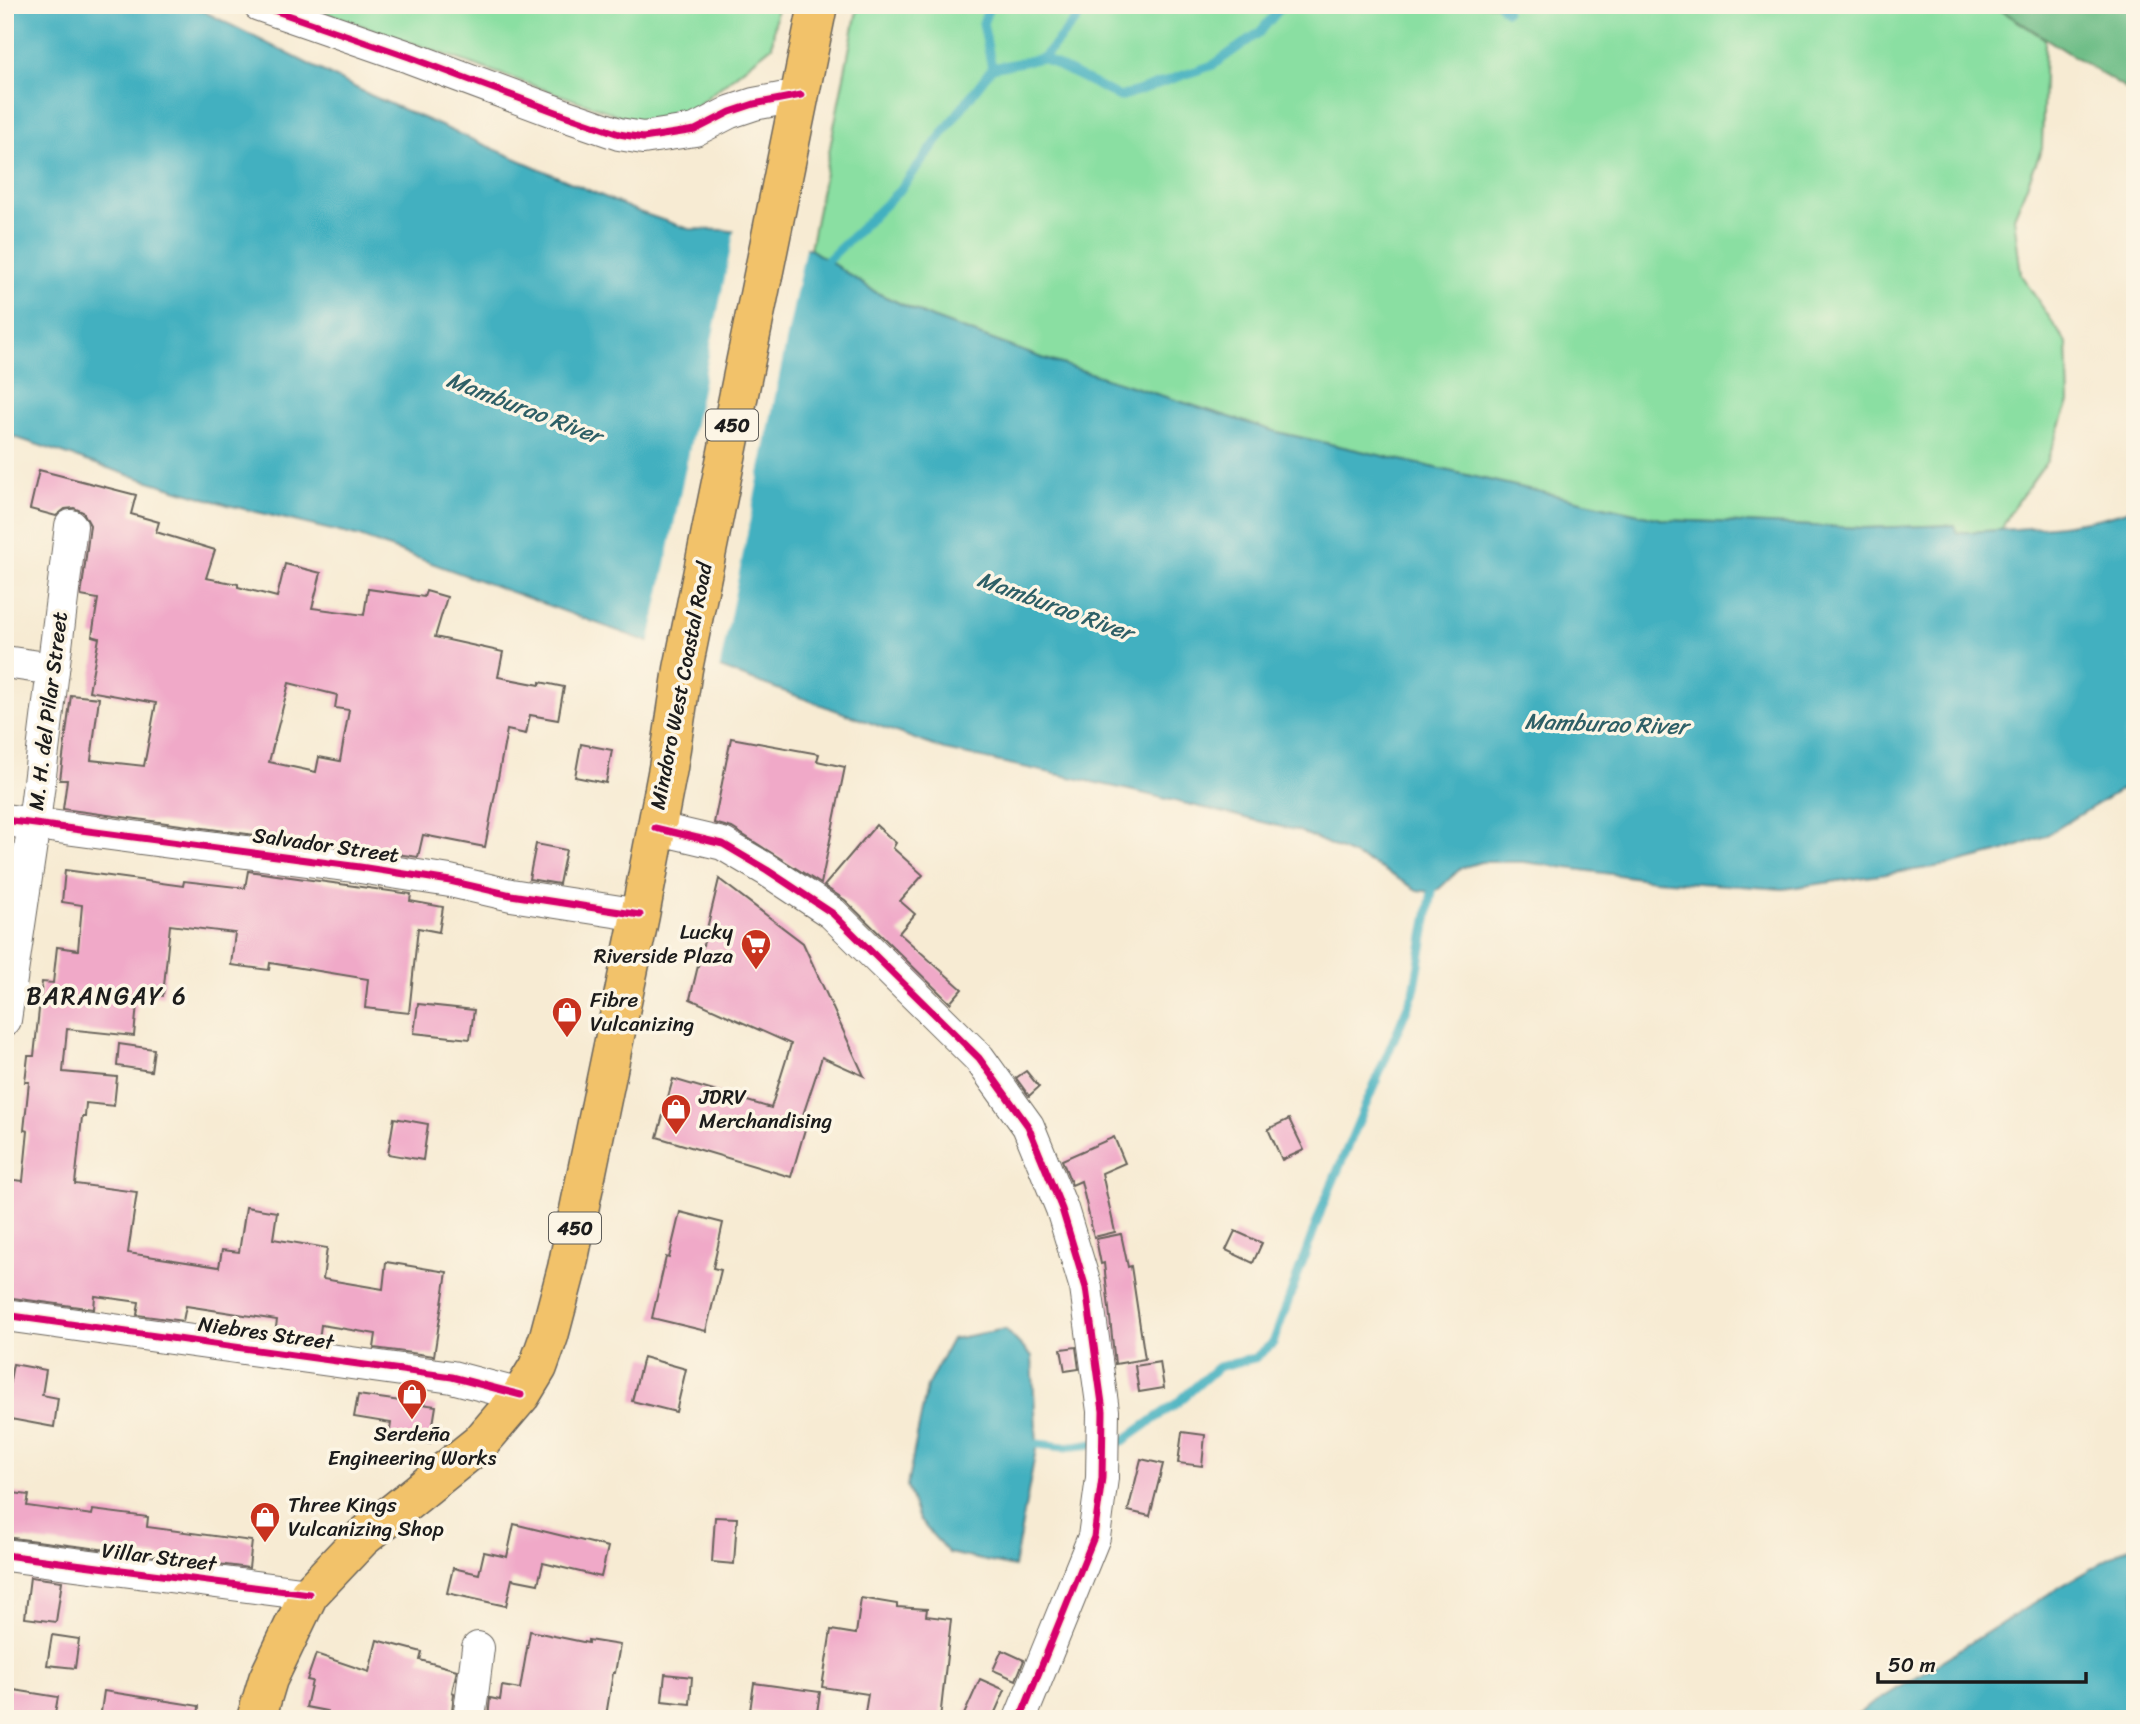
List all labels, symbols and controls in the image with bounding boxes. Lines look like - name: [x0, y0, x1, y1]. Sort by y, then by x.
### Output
- water label: Mamburao River: [441, 360, 612, 458]
- road number: 450: [706, 410, 758, 440]
- street label: Mindoro West Coastal Road: [638, 557, 724, 813]
- water label: Mamburao River: [972, 559, 1143, 655]
- street label: M. H. del Pilar Street: [17, 610, 79, 812]
- water label: Mamburao River: [1524, 701, 1693, 747]
- street label: Salvador Street: [250, 816, 402, 874]
- place label: Lucky Riverside Plaza: [594, 913, 733, 975]
- supermarket icon: Lucky Riverside Plaza: [739, 927, 773, 971]
- district label: BARANGAY 6: [26, 975, 188, 1017]
- place label: Fibre Vulcanizing: [590, 981, 694, 1043]
- shop icon: Fibre Vulcanizing: [550, 995, 584, 1039]
- place label: JDRV Merchandising: [698, 1078, 832, 1140]
- shop icon: JDRV Merchandising: [659, 1092, 693, 1136]
- road number: 450: [549, 1212, 601, 1244]
- street label: Niebres Street: [196, 1305, 338, 1362]
- shop icon: Serdeña Engineering Works: [395, 1377, 429, 1421]
- place label: Serdeña Engineering Works: [328, 1415, 497, 1477]
- place label: Three Kings Vulcanizing Shop: [288, 1486, 444, 1548]
- shop icon: Three Kings Vulcanizing Shop: [248, 1500, 282, 1544]
- street label: Villar Street: [100, 1531, 220, 1583]
- scale bar: [1878, 1640, 2086, 1684]
- text: 50 m: [1888, 1646, 1936, 1684]

